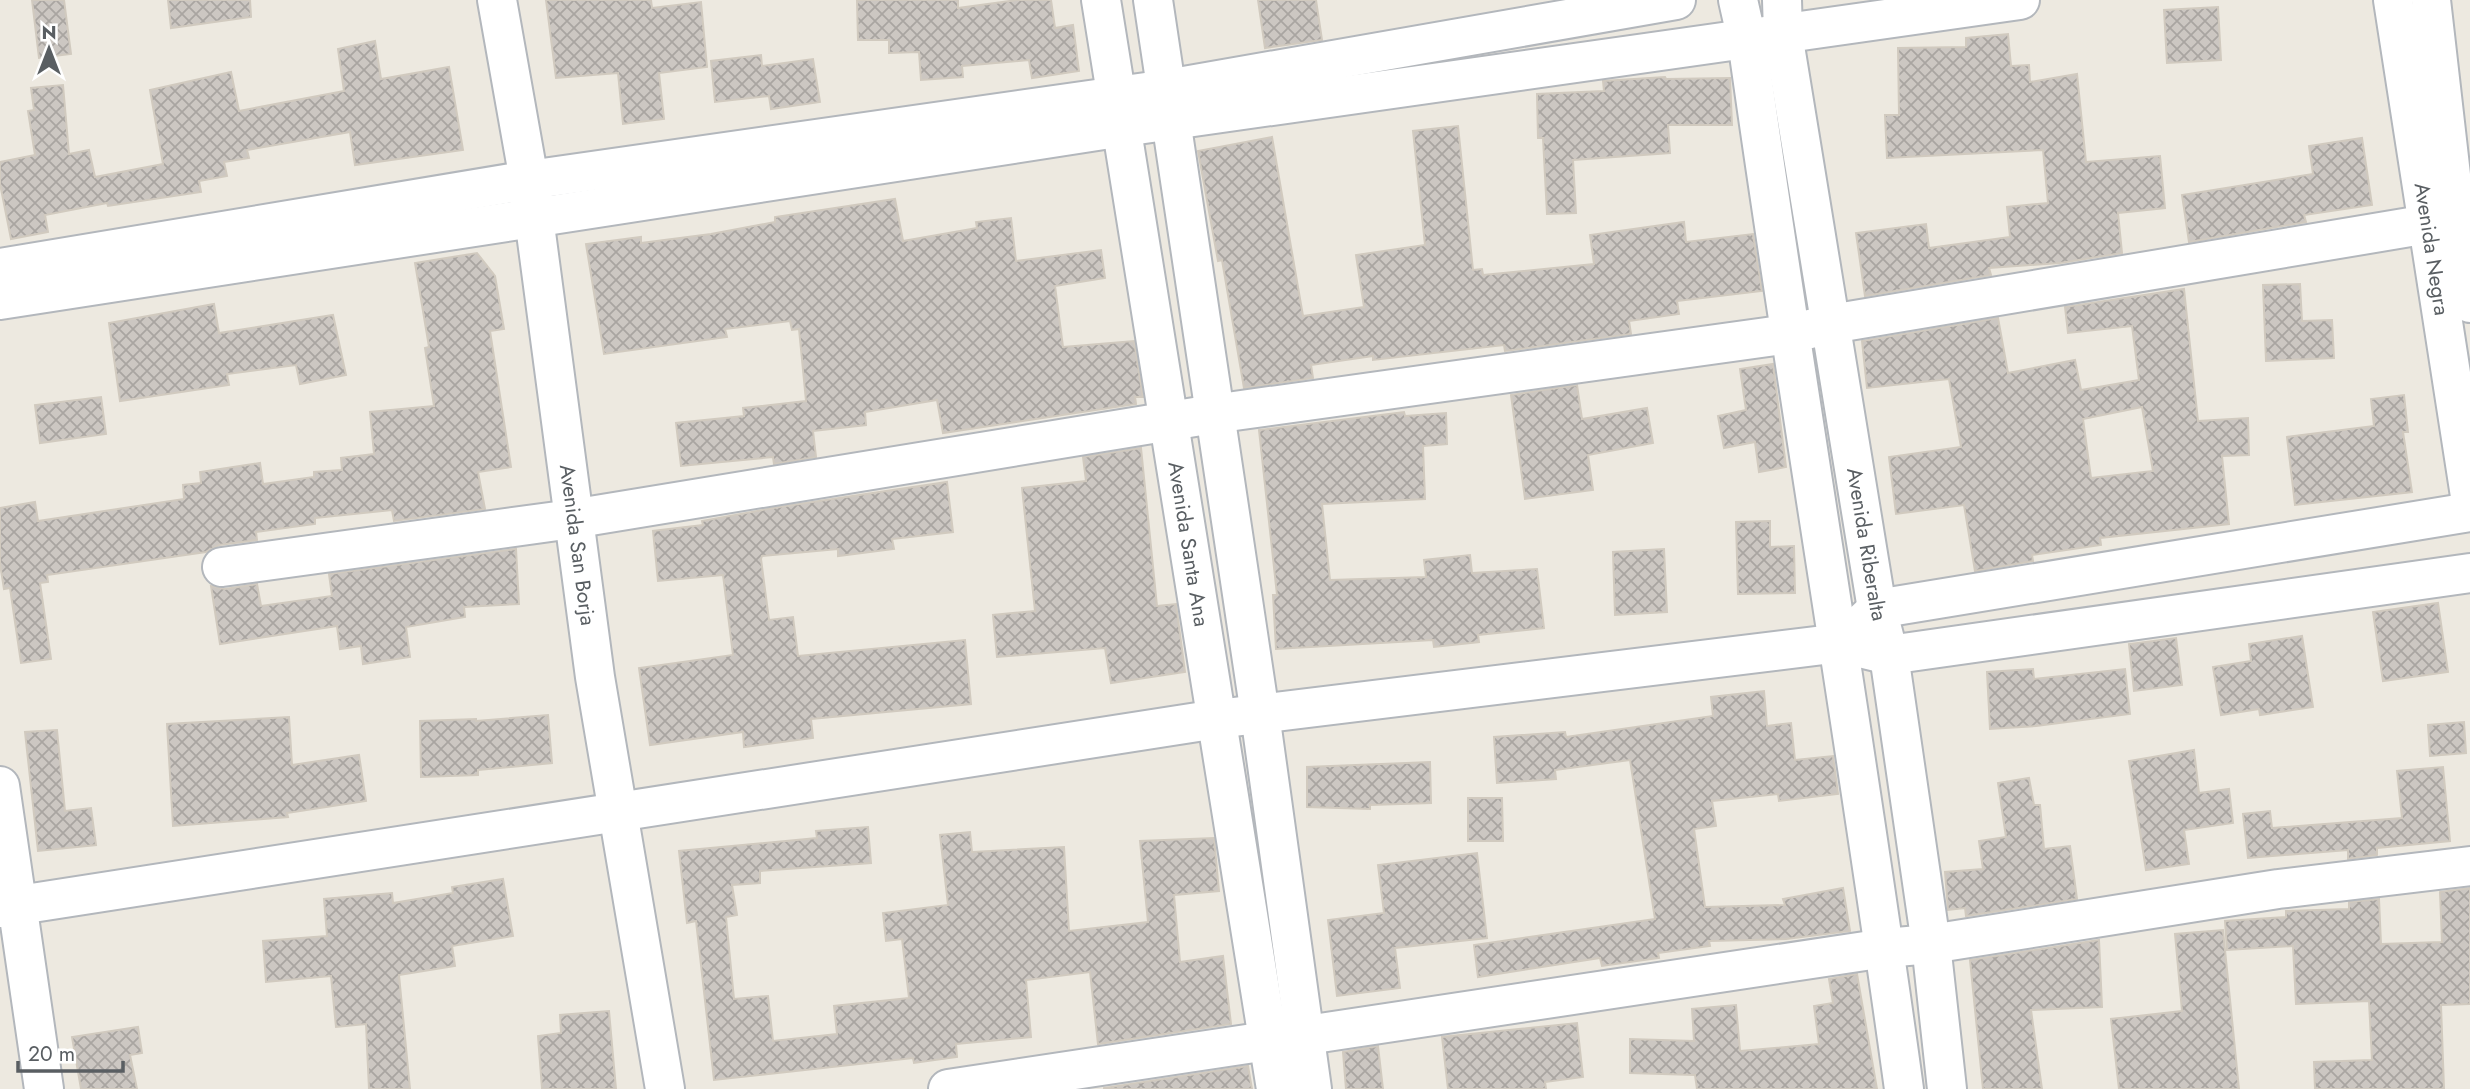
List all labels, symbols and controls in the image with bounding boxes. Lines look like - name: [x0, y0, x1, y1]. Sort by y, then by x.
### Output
- north arrow: [14, 14, 84, 84]
- text: N: [41, 19, 57, 46]
- street label: Avenida Negra: [2407, 181, 2457, 317]
- street label: Avenida Santa Ana: [1160, 459, 1216, 629]
- street label: Avenida San Borja: [552, 463, 603, 627]
- street label: Avenida Riberalta: [1839, 465, 1894, 624]
- scale bar: [18, 1030, 122, 1074]
- text: 20 m: [28, 1039, 75, 1069]

